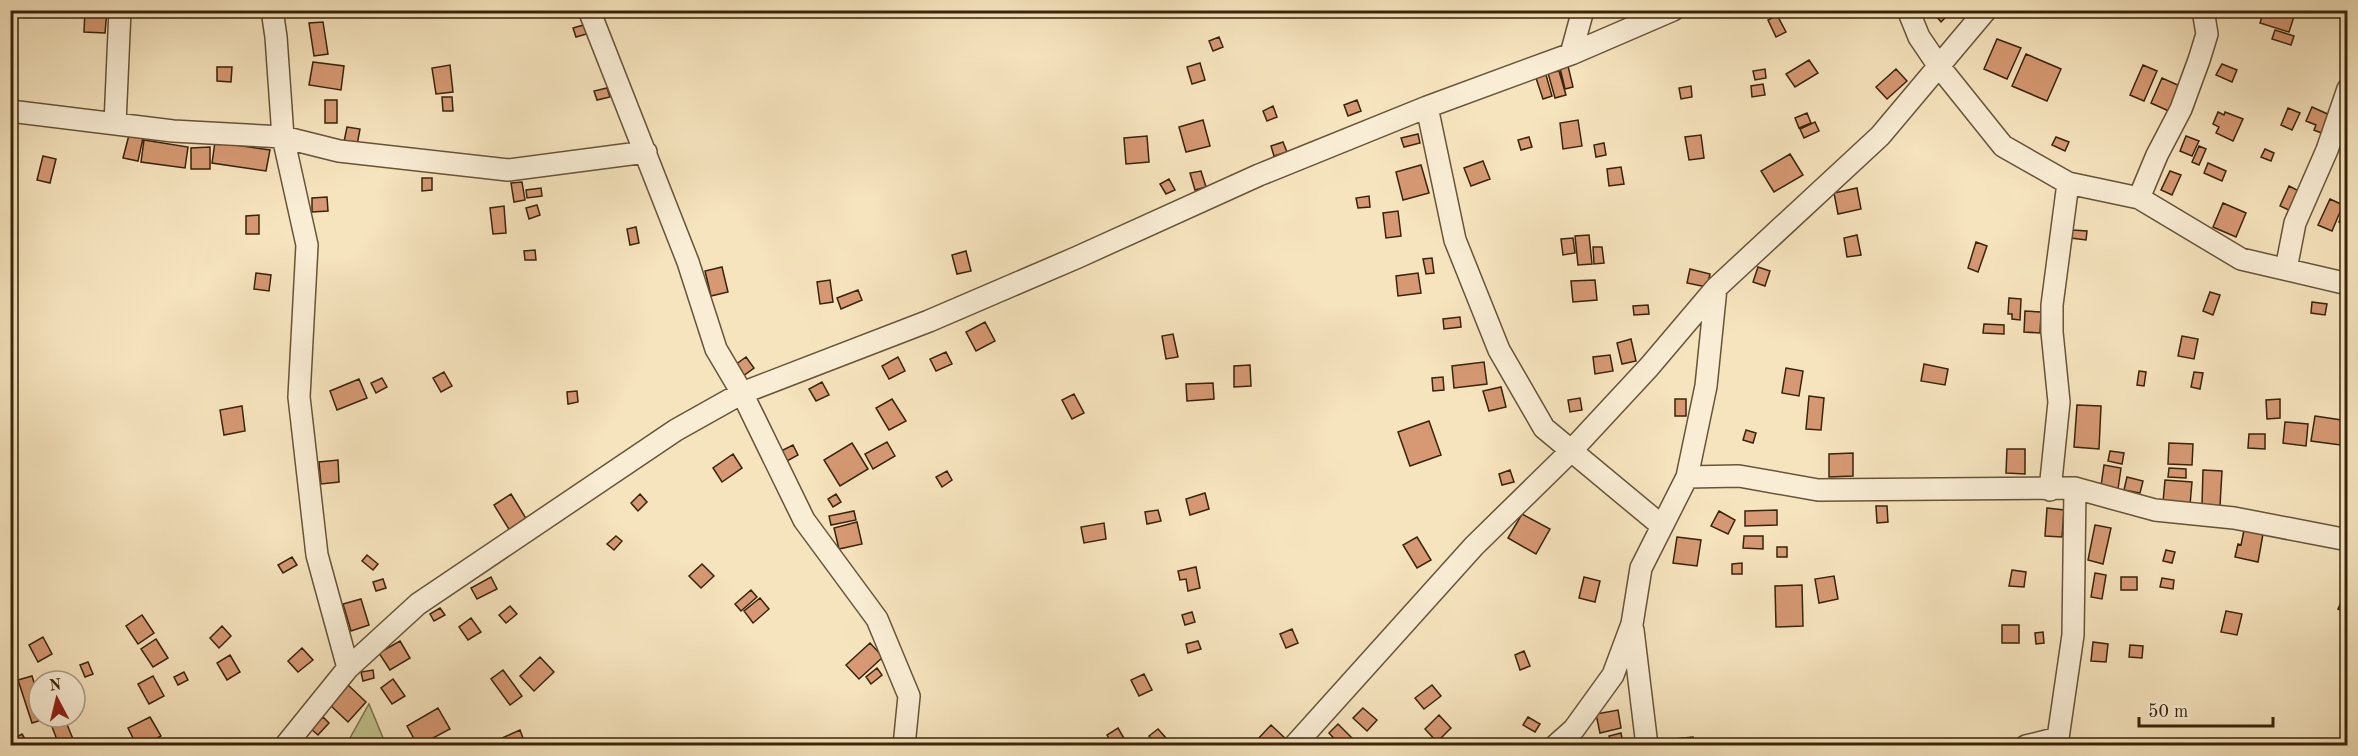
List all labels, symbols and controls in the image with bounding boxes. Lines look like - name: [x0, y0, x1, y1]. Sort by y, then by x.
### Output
- north arrow: [27, 669, 87, 729]
- text: N: [48, 677, 63, 695]
- scale bar: [2139, 690, 2272, 728]
- text: 50 m: [2148, 703, 2188, 721]

